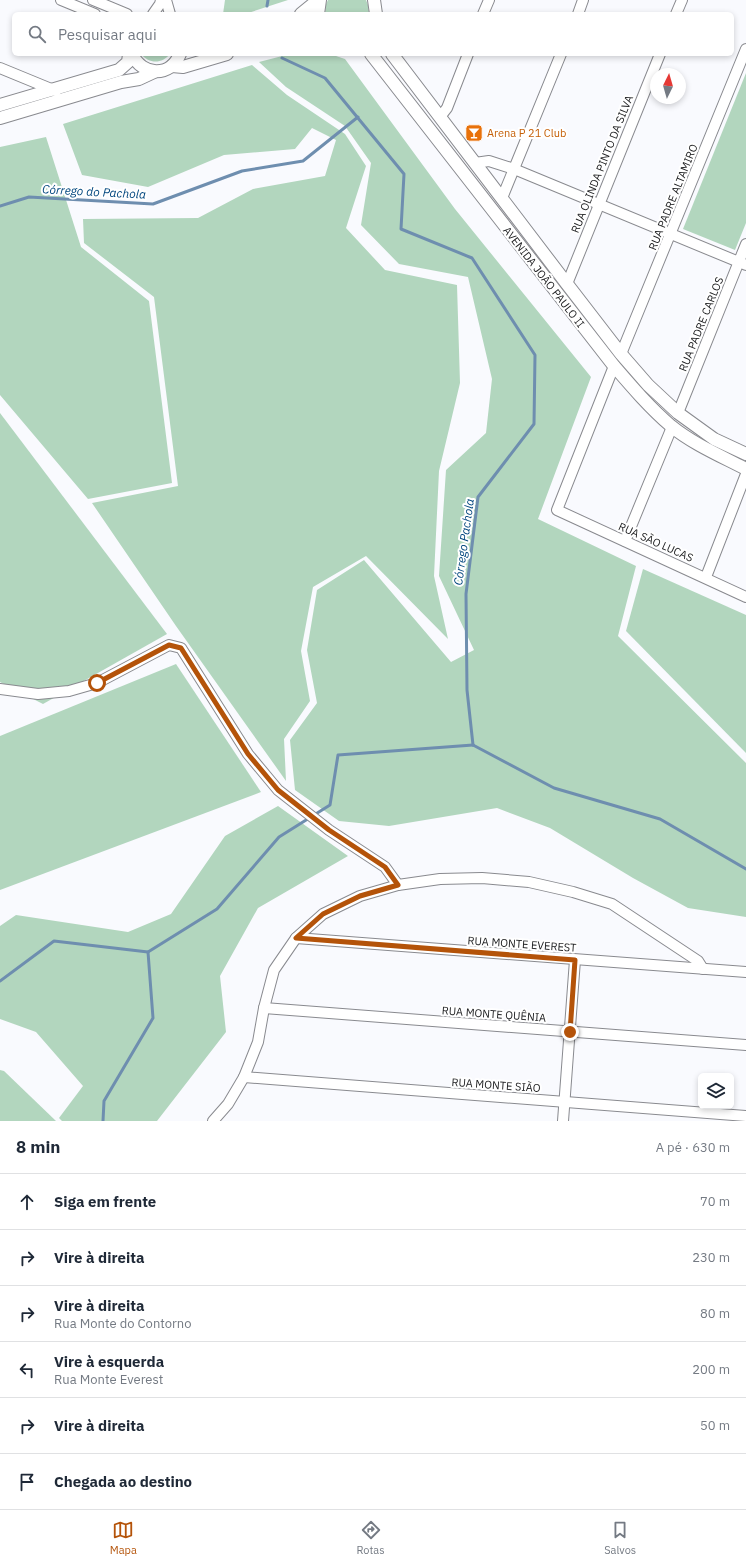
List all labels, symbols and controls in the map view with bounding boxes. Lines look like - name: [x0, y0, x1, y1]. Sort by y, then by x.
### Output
- search box: [12, 12, 734, 56]
- icon: search: [26, 23, 48, 45]
- text: Pesquisar aqui: [58, 25, 157, 44]
- north arrow: [650, 68, 686, 104]
- street label: RUA OLINDA PINTO DA SILVA: [568, 93, 636, 235]
- bar icon: Arena P 21 Club: [464, 123, 484, 143]
- place label: Arena P 21 Club: [487, 126, 566, 140]
- street label: RUA PADRE ALTAMIRO: [645, 142, 701, 252]
- water label: Córrego do Pachola: [42, 181, 146, 202]
- street label: AVENIDA JOÃO PAULO II: [500, 224, 588, 330]
- street label: RUA PADRE CARLOS: [676, 275, 726, 373]
- water label: Córrego Pachola: [450, 498, 477, 586]
- street label: RUA SÃO LUCAS: [616, 519, 696, 565]
- route start: [88, 674, 106, 692]
- street label: RUA MONTE EVEREST: [467, 933, 578, 955]
- street label: RUA MONTE QUÊNIA: [441, 1003, 547, 1025]
- route end: [561, 1023, 579, 1041]
- map controls: [698, 1073, 734, 1109]
- button: layers: [698, 1073, 734, 1109]
- street label: RUA MONTE SIÃO: [451, 1075, 541, 1095]
- text: 8 min: [16, 1136, 60, 1158]
- text: A pé · 630 m: [656, 1139, 730, 1156]
- icon: ahead: [16, 1191, 38, 1213]
- text: Siga em frente: [54, 1192, 156, 1211]
- text: 70 m: [700, 1193, 730, 1210]
- icon: right: [16, 1247, 38, 1269]
- text: Vire à direita: [54, 1248, 144, 1267]
- text: 230 m: [692, 1249, 730, 1266]
- text: Vire à direita: [54, 1296, 144, 1315]
- icon: right: [16, 1303, 38, 1325]
- text: 80 m: [700, 1305, 730, 1322]
- text: Rua Monte do Contorno: [54, 1315, 192, 1332]
- text: Vire à esquerda: [54, 1352, 164, 1371]
- icon: left: [16, 1359, 38, 1381]
- text: 200 m: [692, 1361, 730, 1378]
- text: Rua Monte Everest: [54, 1371, 163, 1388]
- icon: right: [16, 1415, 38, 1437]
- text: Vire à direita: [54, 1416, 144, 1435]
- text: 50 m: [700, 1417, 730, 1434]
- icon: arrive: [16, 1471, 38, 1493]
- text: Chegada ao destino: [54, 1472, 192, 1491]
- tab: Mapa: [110, 1519, 137, 1557]
- tab: Rotas: [356, 1519, 385, 1557]
- tab: Salvos: [604, 1519, 636, 1557]

